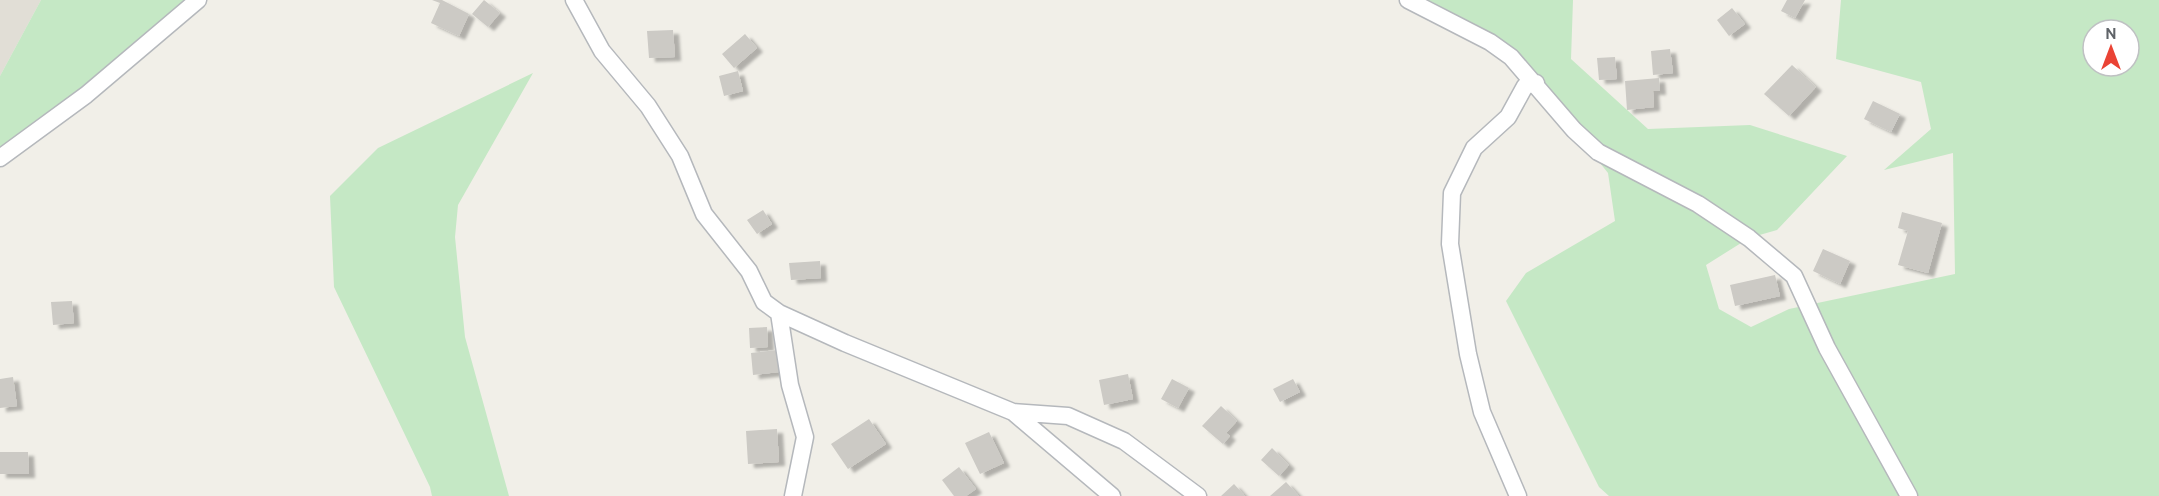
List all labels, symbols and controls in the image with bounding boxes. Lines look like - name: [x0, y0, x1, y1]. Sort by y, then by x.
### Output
- north arrow: [2081, 18, 2141, 78]
- text: N: [2105, 24, 2117, 43]

